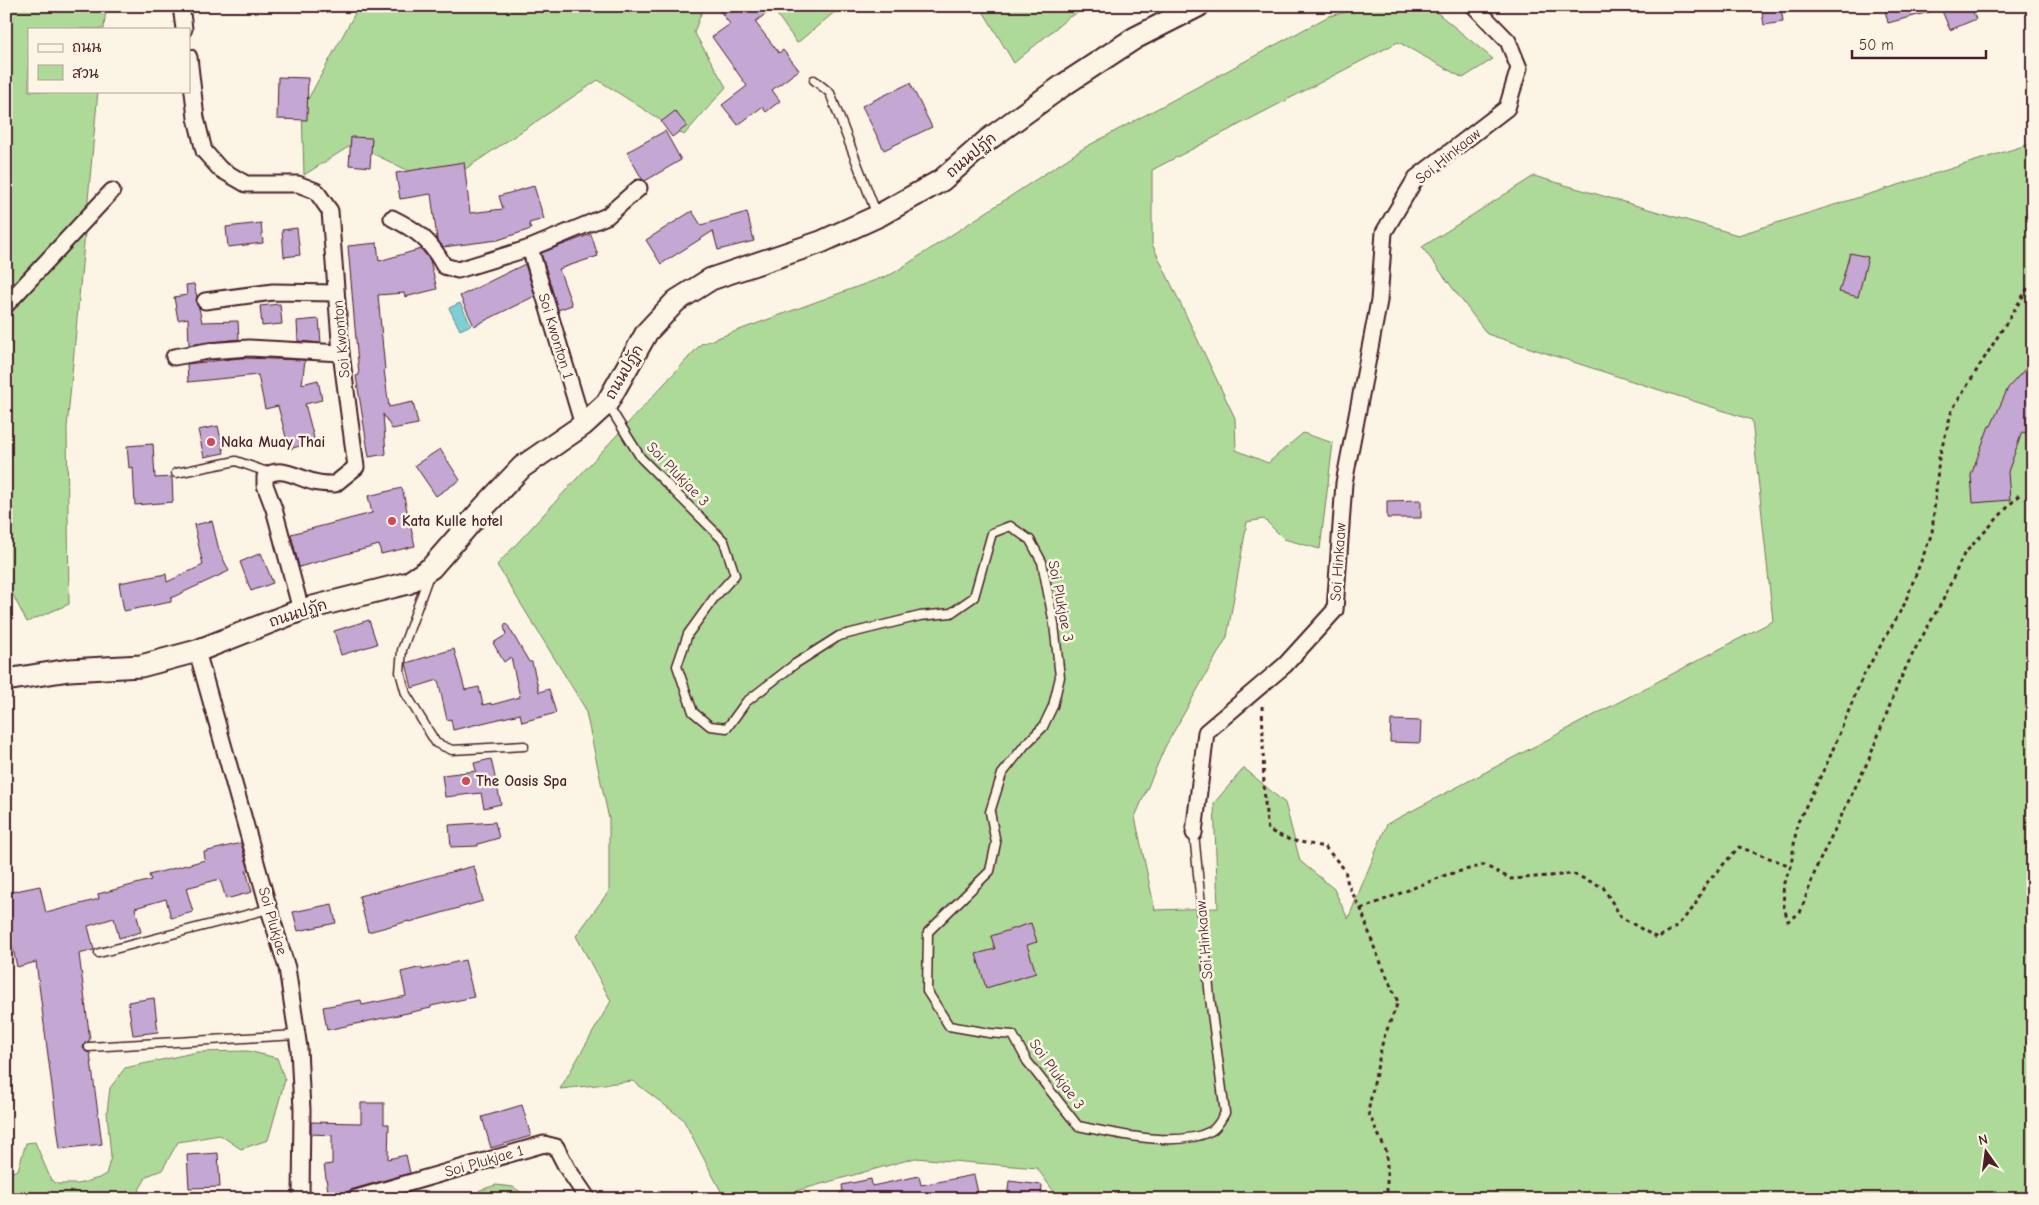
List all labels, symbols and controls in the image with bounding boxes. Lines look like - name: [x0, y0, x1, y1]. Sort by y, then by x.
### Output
- legend: [28, 28, 190, 92]
- scale bar: [1852, 28, 1985, 60]
- text: 50 m: [1859, 36, 1894, 54]
- text: ถนน: [72, 38, 101, 56]
- text: สวน: [72, 64, 99, 82]
- street label: Soi Hinkaaw: [1412, 124, 1484, 188]
- street label: ถนนปฏัก: [942, 129, 1000, 182]
- street label: Soi Kwonton 1: [534, 291, 578, 381]
- street label: Soi Kwonton: [329, 299, 353, 379]
- street label: ถนนปฏัก: [601, 341, 648, 403]
- place label: Naka Muay Thai: [221, 433, 325, 451]
- marker: Naka Muay Thai: [205, 436, 217, 448]
- street label: Soi Plukjae 3: [643, 438, 713, 510]
- place label: Kata Kulle hotel: [402, 512, 503, 530]
- marker: Kata Kulle hotel: [386, 515, 398, 527]
- street label: Soi Hinkaaw: [1326, 522, 1350, 602]
- street label: Soi Plukjae 3: [1044, 559, 1078, 643]
- street label: ถนนปฏัก: [267, 595, 330, 632]
- place label: The Oasis Spa: [476, 772, 567, 790]
- marker: The Oasis Spa: [460, 775, 472, 787]
- street label: Soi Plukjae: [255, 885, 291, 958]
- street label: Soi Hinkaaw: [1192, 900, 1216, 980]
- street label: Soi Plukjae 3: [1025, 1035, 1089, 1113]
- north arrow: [1962, 1128, 2012, 1178]
- text: N: [1976, 1131, 1989, 1149]
- street label: Soi Plukjae 1: [443, 1141, 525, 1181]

